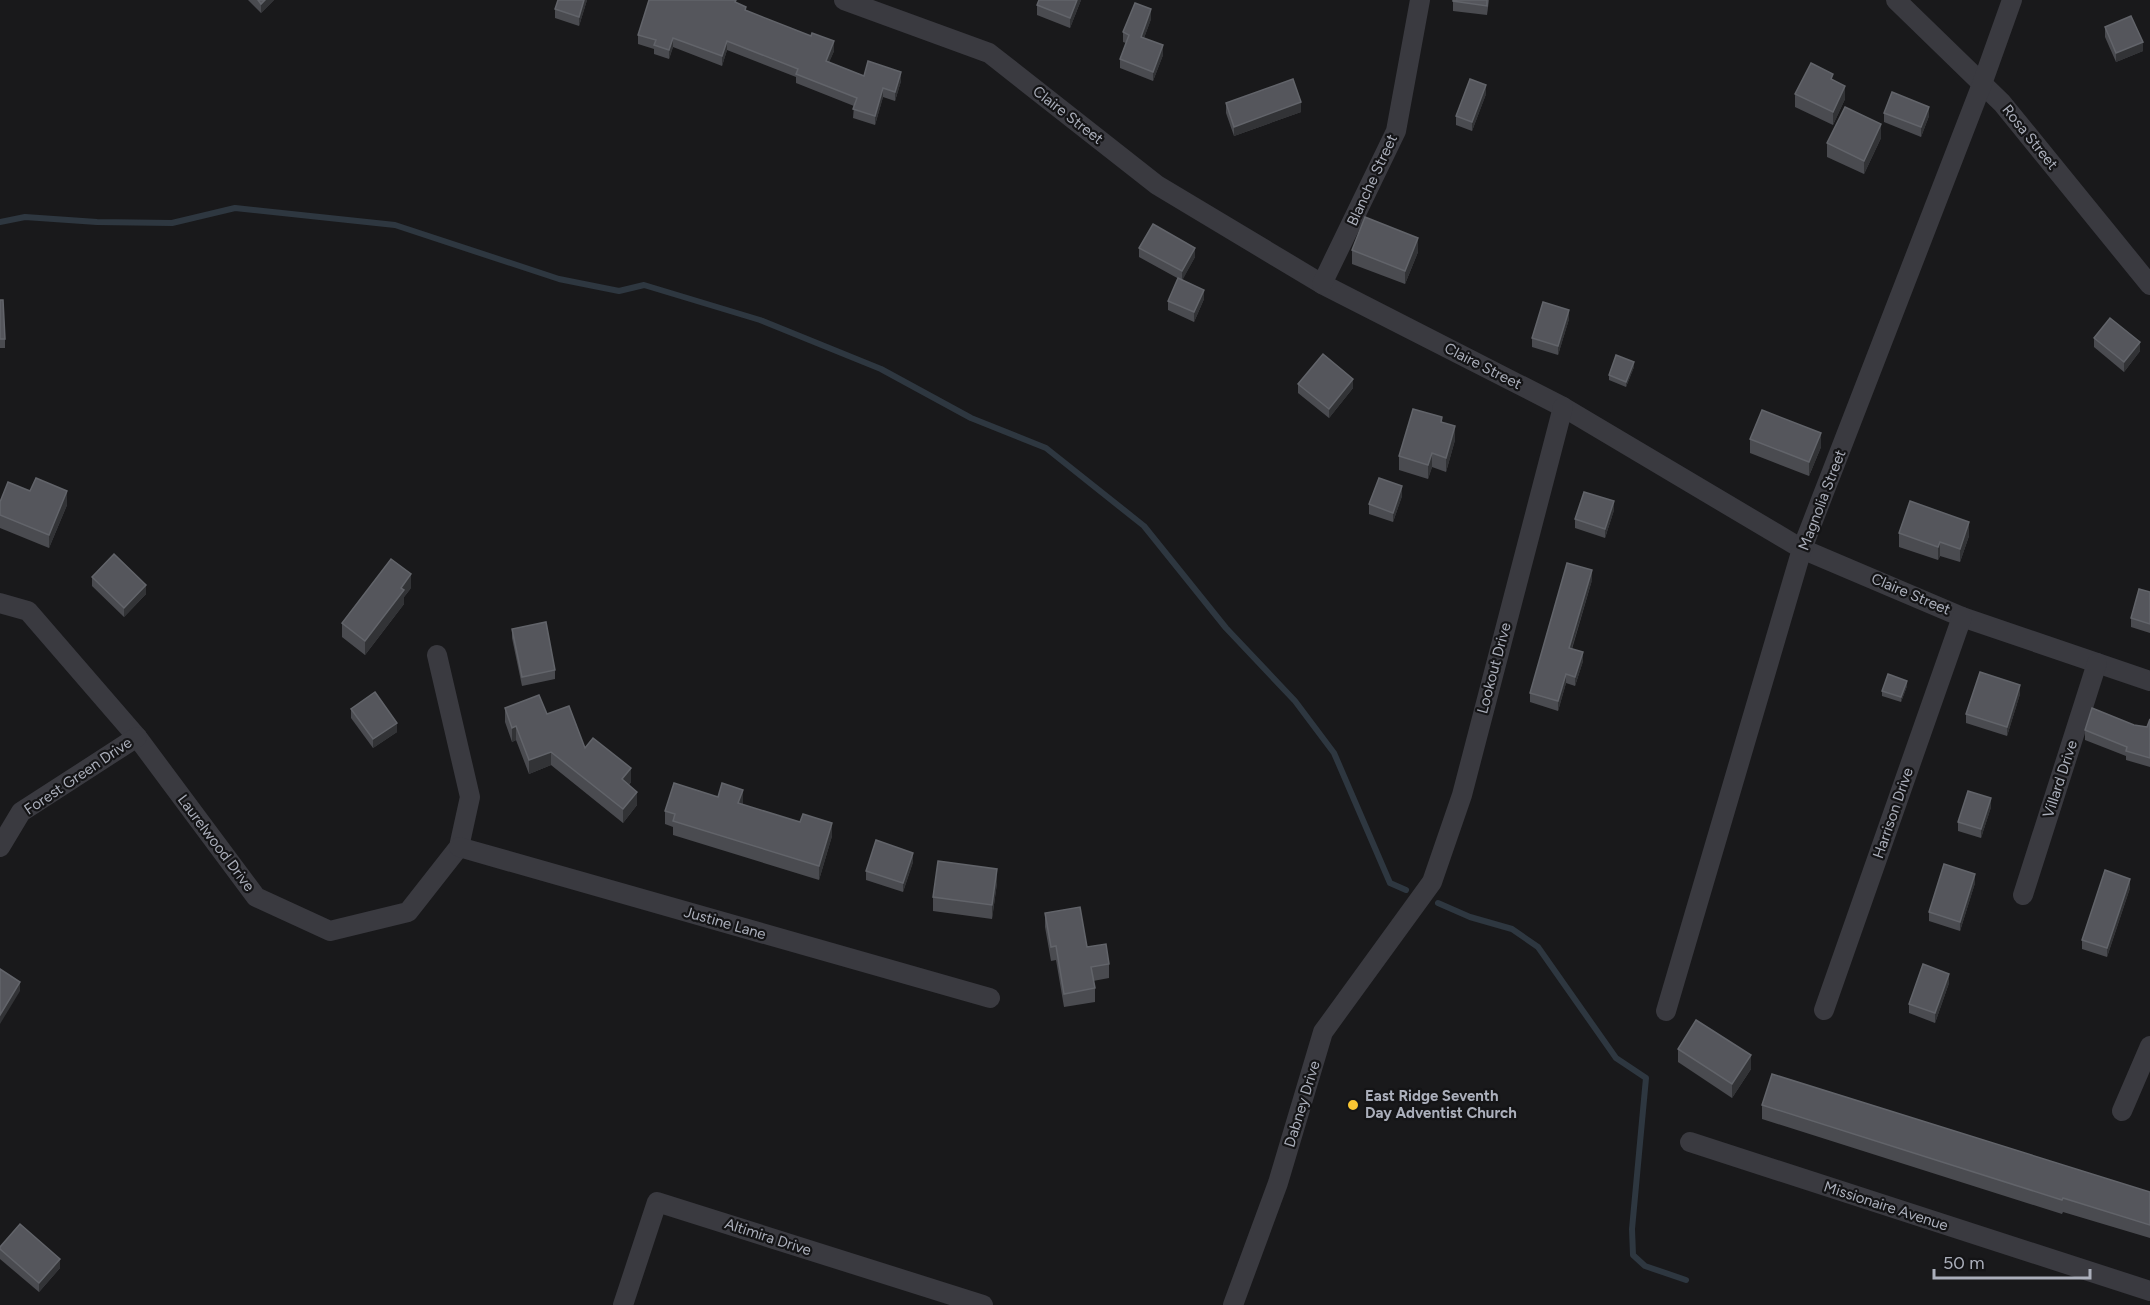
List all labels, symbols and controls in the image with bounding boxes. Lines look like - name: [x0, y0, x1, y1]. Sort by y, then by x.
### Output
- street label: Claire Street: [1029, 82, 1107, 148]
- street label: Rosa Street: [1998, 101, 2062, 173]
- street label: Blanche Street: [1343, 131, 1401, 229]
- street label: Claire Street: [1441, 339, 1525, 393]
- street label: Magnolia Street: [1795, 447, 1850, 553]
- street label: Claire Street: [1869, 569, 1954, 619]
- street label: Lookout Drive: [1473, 621, 1515, 715]
- street label: Forest Green Drive: [21, 733, 135, 819]
- street label: Villard Drive: [2039, 738, 2081, 820]
- street label: Harrison Drive: [1869, 765, 1917, 861]
- street label: Laurelwood Drive: [174, 791, 258, 895]
- street label: Justine Lane: [682, 903, 768, 943]
- street label: Dabney Drive: [1280, 1059, 1324, 1149]
- place label: East Ridge Seventh Day Adventist Church: [1365, 1087, 1517, 1122]
- marker: East Ridge Seventh Day Adventist Church: [1346, 1098, 1360, 1112]
- street label: Missionaire Avenue: [1822, 1177, 1950, 1235]
- street label: Altimira Drive: [722, 1215, 814, 1259]
- scale bar: [1934, 1242, 2090, 1280]
- text: 50 m: [1943, 1252, 1985, 1274]

